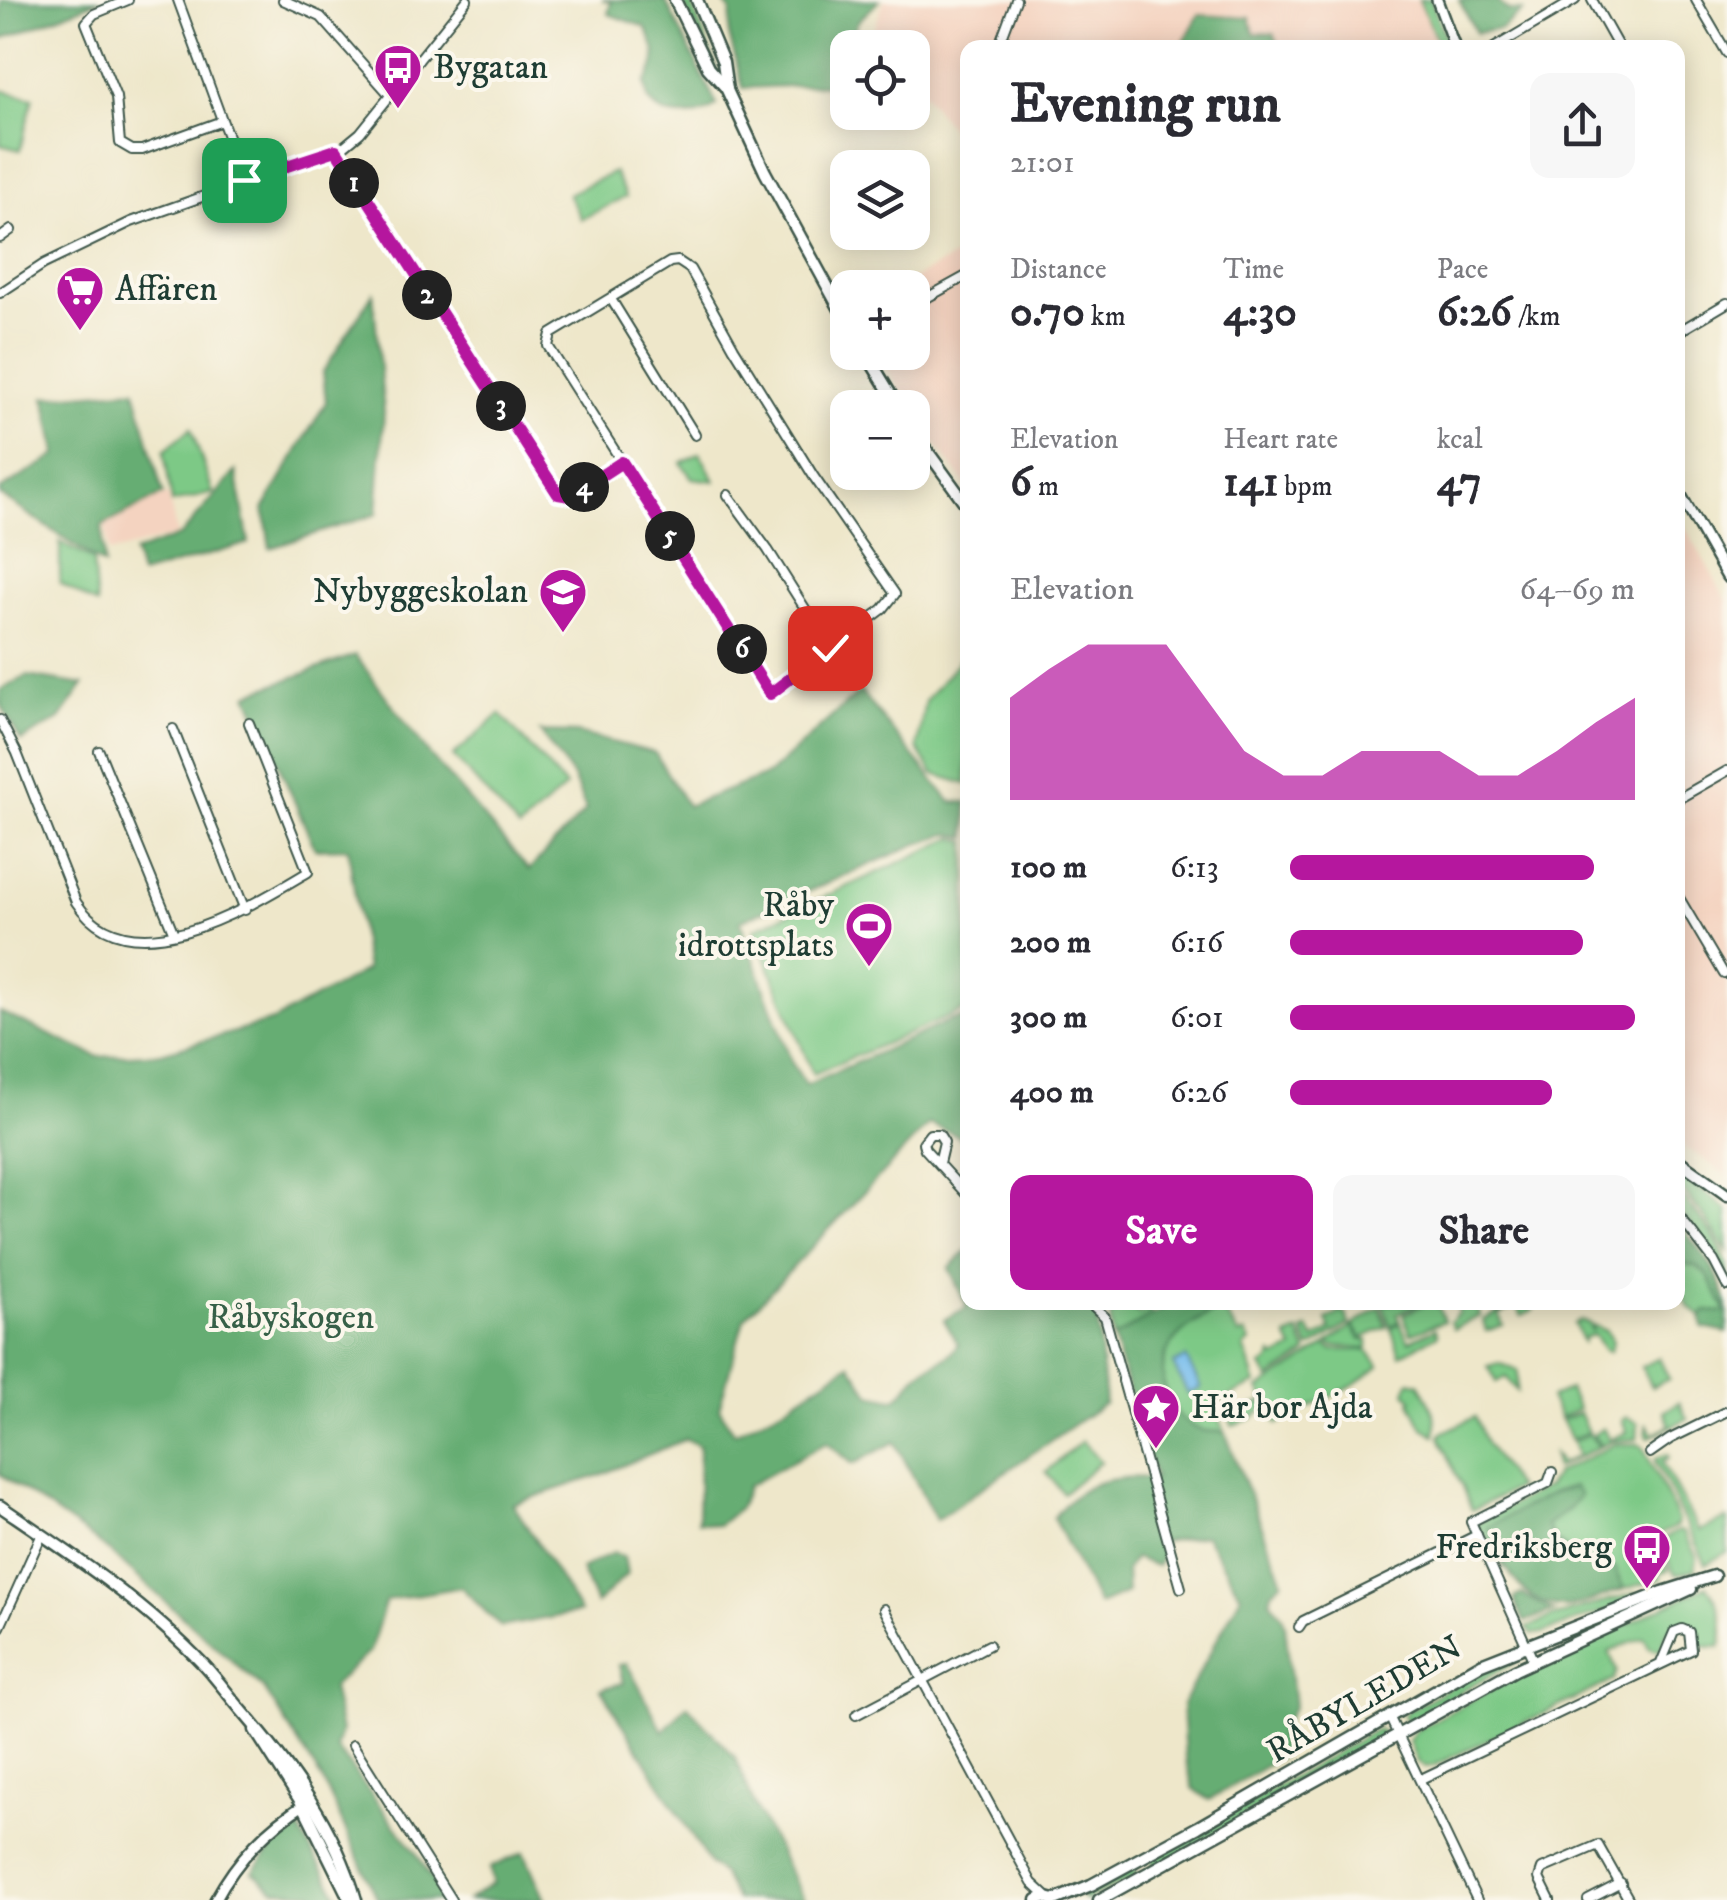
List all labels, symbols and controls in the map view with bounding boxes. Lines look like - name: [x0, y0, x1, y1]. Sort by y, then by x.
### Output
- map controls: [830, 30, 930, 490]
- button: locate: [830, 30, 930, 130]
- bus stop icon: Bygatan: [372, 42, 424, 110]
- place label: Bygatan: [433, 46, 548, 90]
- text: Evening run: [1010, 71, 1281, 140]
- button: share: [1530, 73, 1635, 178]
- pin: [202, 138, 287, 223]
- text: 21:01: [1010, 143, 1075, 183]
- button: layers: [830, 150, 930, 250]
- icon: arrive: [217, 153, 272, 208]
- pin: 1: [329, 158, 379, 208]
- text: 1: [349, 165, 359, 200]
- text: Distance: [1010, 252, 1106, 287]
- text: Time: [1223, 252, 1284, 287]
- text: Pace: [1437, 252, 1488, 287]
- supermarket icon: Affären: [54, 264, 106, 332]
- place label: Affären: [115, 268, 217, 312]
- pin: 2: [402, 270, 452, 320]
- button: +: [830, 270, 930, 370]
- text: 2: [420, 277, 434, 312]
- text: 0.70: [1010, 287, 1085, 339]
- text: 4:30: [1223, 287, 1297, 339]
- text: 6:26: [1437, 287, 1512, 339]
- text: km: [1085, 299, 1126, 334]
- text: /km: [1512, 299, 1561, 334]
- pin: 3: [476, 381, 526, 431]
- text: 3: [496, 388, 506, 423]
- button: −: [830, 390, 930, 490]
- text: Elevation: [1010, 422, 1118, 457]
- text: Heart rate: [1223, 422, 1338, 457]
- text: kcal: [1437, 422, 1483, 457]
- text: 6: [1010, 457, 1032, 509]
- text: 141: [1223, 457, 1278, 509]
- text: 47: [1437, 457, 1482, 509]
- pin: 4: [559, 462, 609, 512]
- text: 4: [576, 469, 592, 504]
- text: m: [1032, 469, 1059, 504]
- text: bpm: [1278, 469, 1333, 504]
- pin: 5: [645, 511, 695, 561]
- text: 5: [663, 518, 677, 553]
- school or university icon: Nybyggeskolan: [537, 566, 589, 634]
- place label: Nybyggeskolan: [313, 570, 528, 614]
- text: Elevation: [1010, 570, 1134, 610]
- text: 64–69 m: [1520, 570, 1635, 610]
- pin: [788, 606, 873, 691]
- icon: check: [803, 621, 858, 676]
- pin: 6: [717, 624, 767, 674]
- text: 6: [735, 631, 749, 666]
- text: 100 m: [1010, 848, 1087, 888]
- text: 6:13: [1170, 848, 1219, 888]
- place label: Råby idrottsplats: [678, 884, 834, 968]
- sports icon: Råby idrottsplats: [843, 900, 895, 968]
- text: 200 m: [1010, 923, 1091, 963]
- text: 6:16: [1170, 923, 1223, 963]
- text: 300 m: [1010, 998, 1087, 1038]
- text: 6:01: [1170, 998, 1224, 1038]
- text: 400 m: [1010, 1073, 1094, 1113]
- text: 6:26: [1170, 1073, 1227, 1113]
- button: Save: [1010, 1175, 1313, 1290]
- button: Share: [1333, 1175, 1635, 1290]
- park label: Råbyskogen: [208, 1296, 374, 1340]
- place icon: Här bor Ajda: [1130, 1382, 1182, 1450]
- place label: Här bor Ajda: [1191, 1386, 1373, 1430]
- bus stop icon: Fredriksberg: [1621, 1522, 1673, 1590]
- place label: Fredriksberg: [1435, 1526, 1613, 1570]
- street label: RÅBYLEDEN: [1259, 1625, 1471, 1774]

